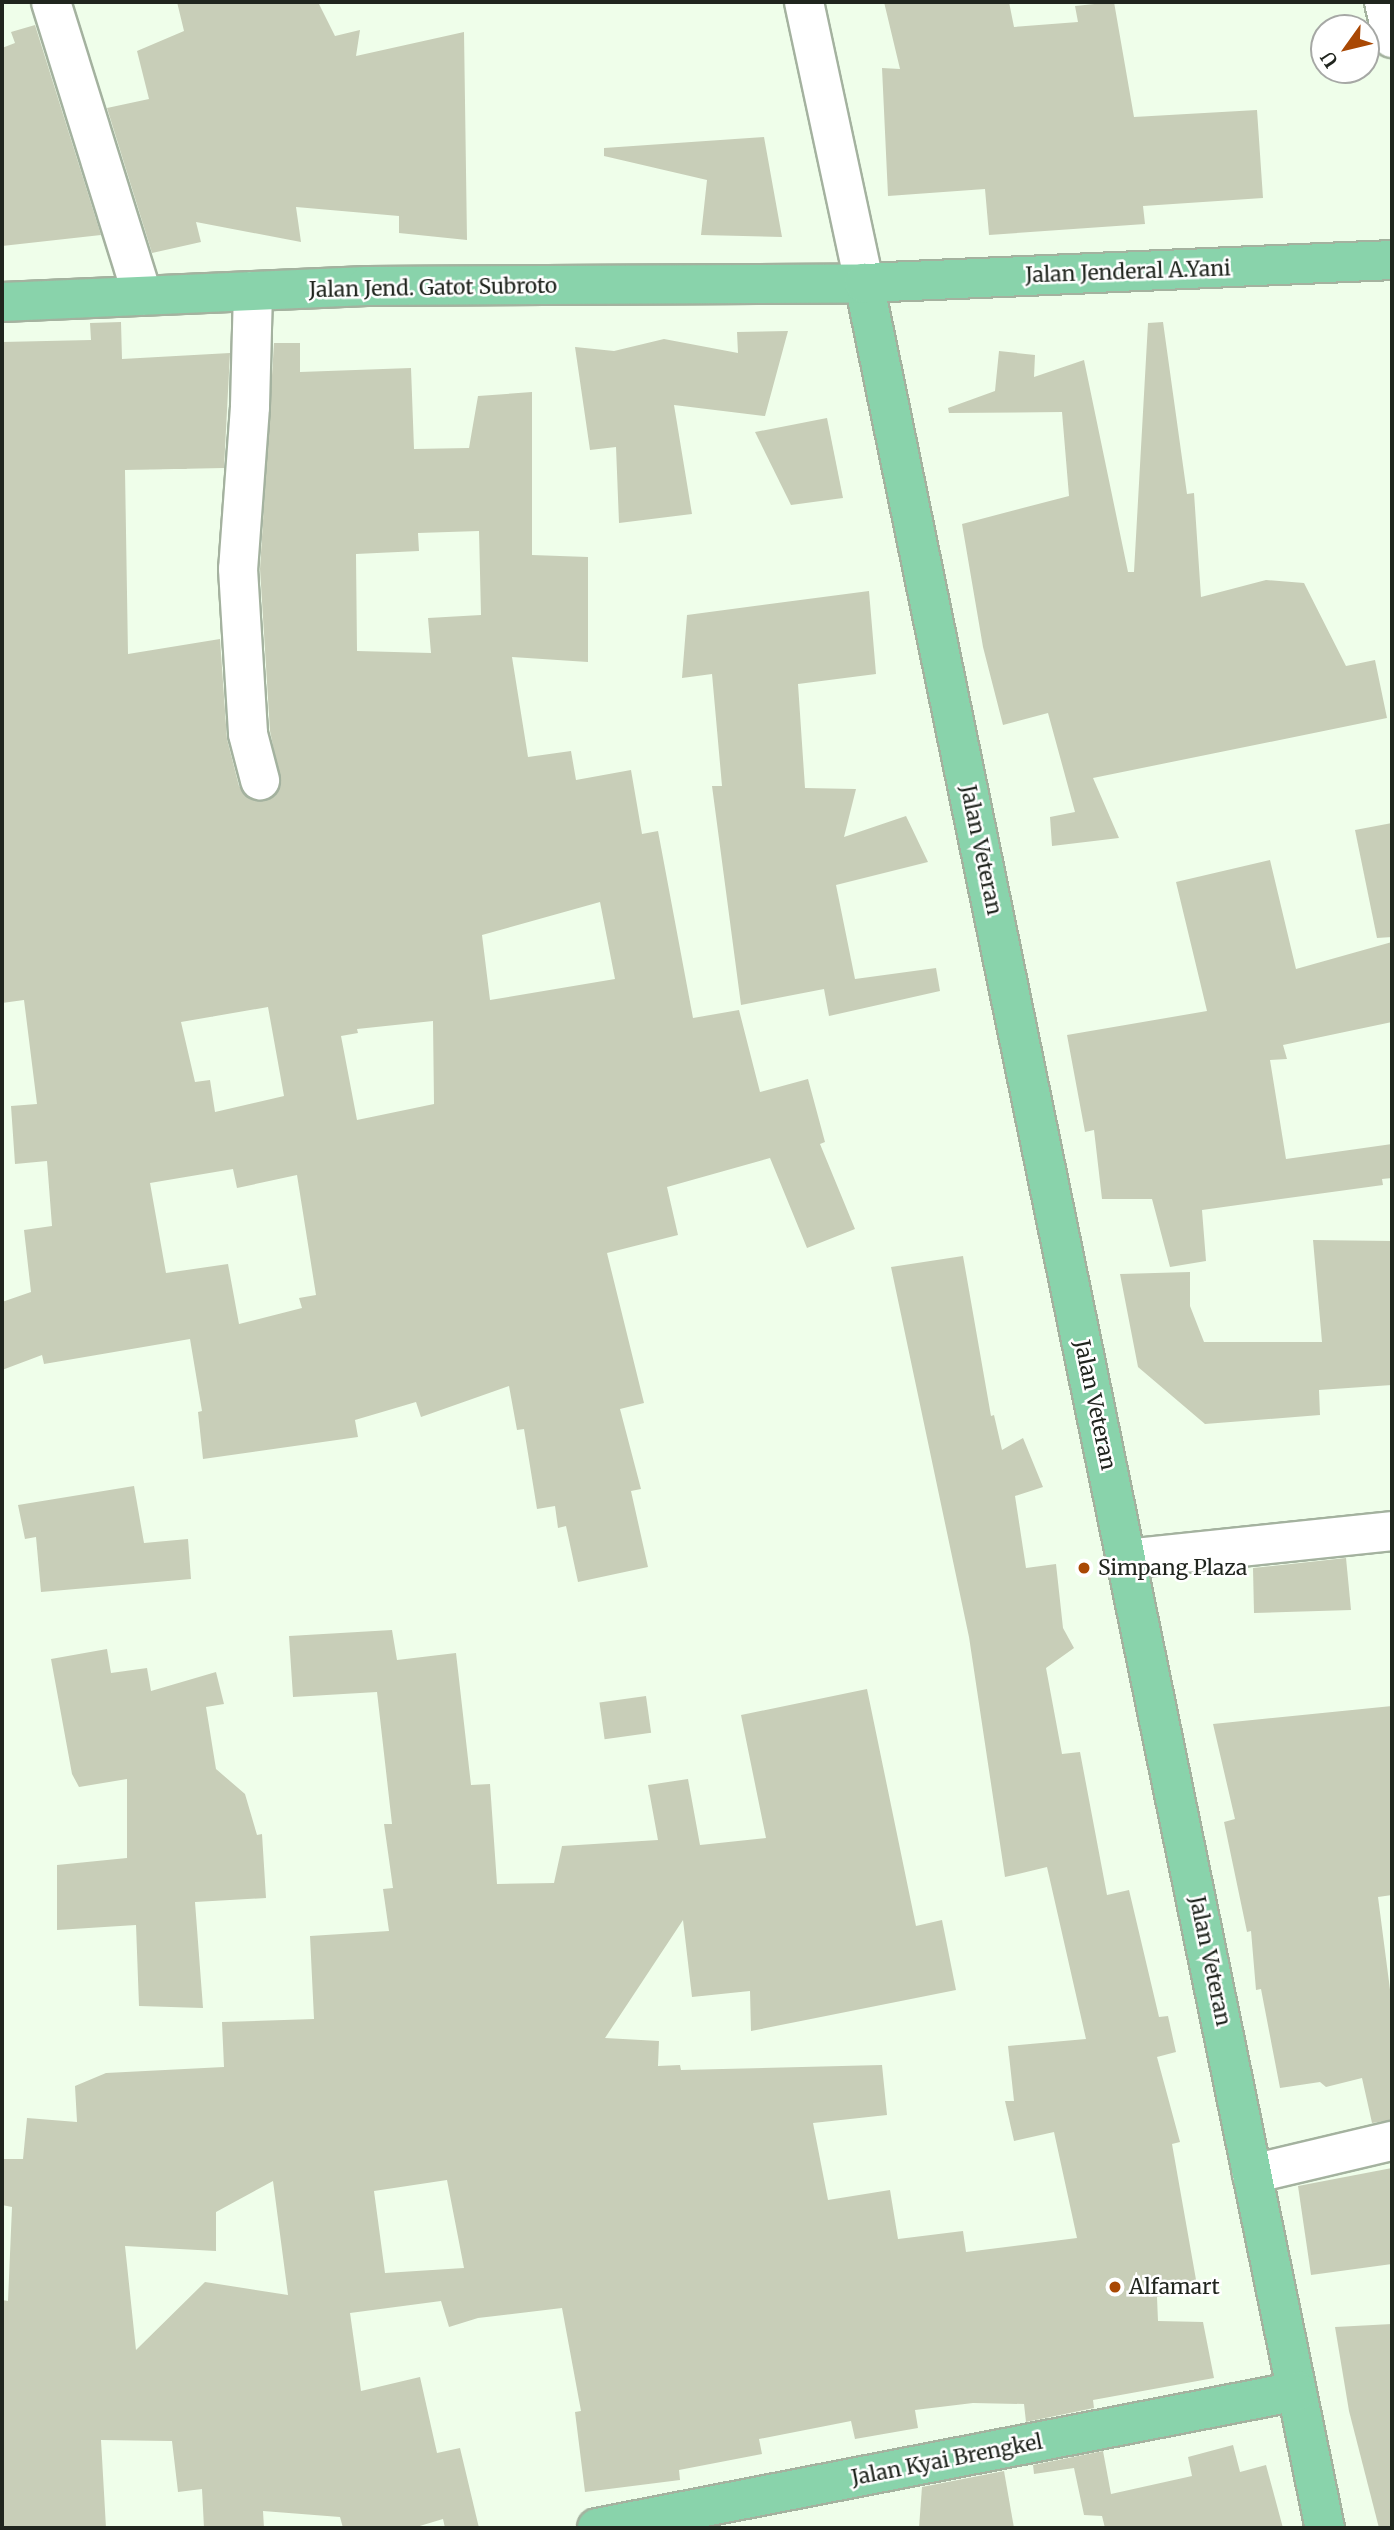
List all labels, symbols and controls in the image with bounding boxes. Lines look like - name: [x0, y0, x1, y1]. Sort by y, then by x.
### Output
- north arrow: [1310, 14, 1380, 84]
- text: U: [1315, 47, 1343, 72]
- street label: Jalan Jenderal A.Yani: [1025, 256, 1231, 288]
- street label: Jalan Jend. Gatot Subroto: [309, 273, 557, 303]
- street label: Jalan Veteran: [955, 783, 1007, 917]
- street label: Jalan Veteran: [1069, 1338, 1121, 1472]
- place label: Simpang Plaza: [1098, 1555, 1247, 1581]
- marker: Simpang Plaza: [1076, 1560, 1092, 1576]
- street label: Jalan Veteran: [1184, 1894, 1236, 2028]
- place label: Alfamart: [1129, 2274, 1220, 2300]
- marker: Alfamart: [1107, 2279, 1123, 2295]
- street label: Jalan Kyai Brengkel: [849, 2429, 1045, 2491]

